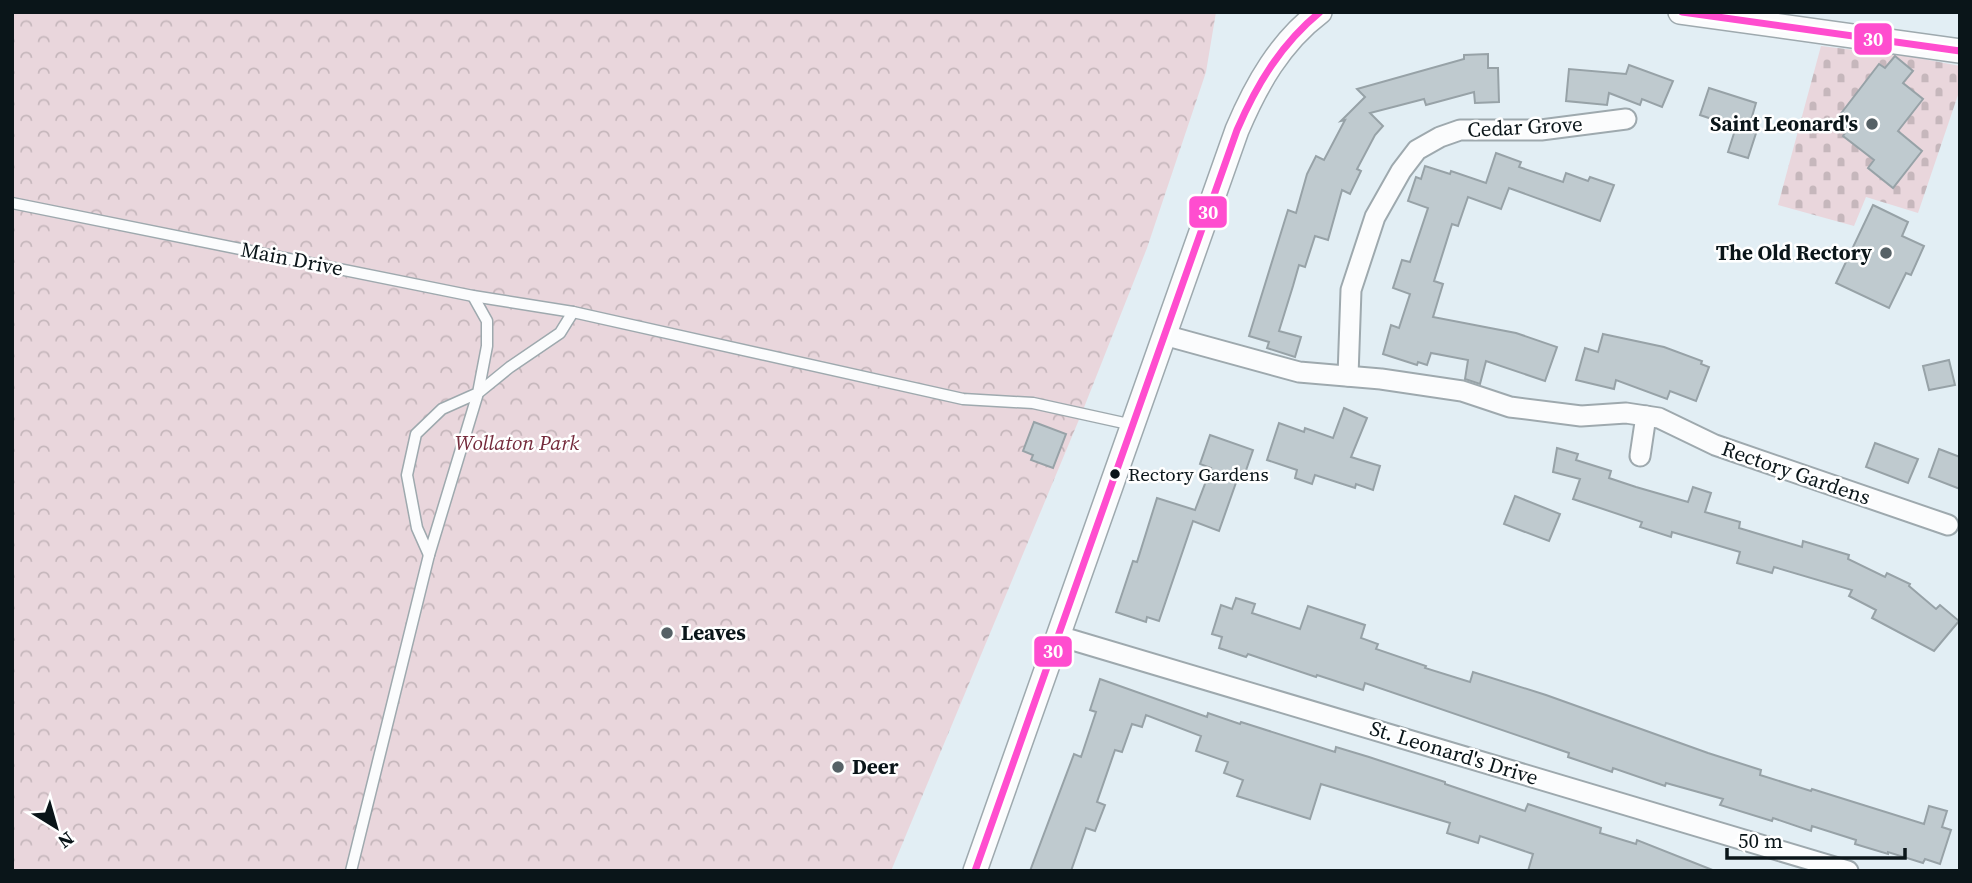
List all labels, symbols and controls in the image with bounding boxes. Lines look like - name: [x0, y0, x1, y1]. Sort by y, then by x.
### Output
- line badge: 30: [1853, 22, 1893, 56]
- text: 30: [1863, 26, 1883, 52]
- street label: Cedar Grove: [1467, 109, 1583, 144]
- place label: Saint Leonard's: [1710, 109, 1858, 138]
- marker: Saint Leonard's: [1864, 116, 1880, 132]
- line badge: 30: [1188, 195, 1228, 229]
- text: 30: [1198, 199, 1218, 225]
- street label: Main Drive: [238, 234, 346, 283]
- place label: The Old Rectory: [1716, 238, 1873, 267]
- marker: The Old Rectory: [1878, 245, 1894, 261]
- park label: Wollaton Park: [455, 428, 579, 457]
- street label: Rectory Gardens: [1718, 433, 1874, 512]
- place label: Rectory Gardens: [1128, 461, 1269, 487]
- marker: Rectory Gardens: [1108, 467, 1122, 481]
- place label: Leaves: [681, 618, 746, 647]
- marker: Leaves: [659, 625, 675, 641]
- line badge: 30: [1033, 635, 1073, 668]
- text: 30: [1043, 638, 1063, 664]
- street label: St. Leonard's Drive: [1366, 713, 1542, 792]
- place label: Deer: [852, 752, 899, 781]
- marker: Deer: [830, 759, 846, 775]
- north arrow: [21, 792, 91, 862]
- scale bar: [1727, 816, 1906, 860]
- text: N: [53, 826, 80, 855]
- text: 50 m: [1738, 826, 1783, 855]

